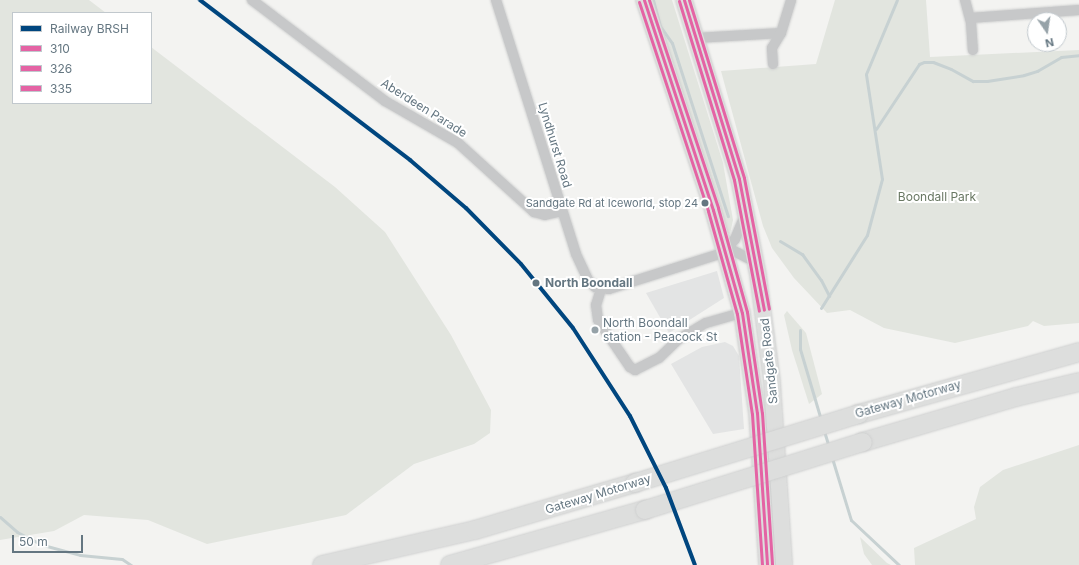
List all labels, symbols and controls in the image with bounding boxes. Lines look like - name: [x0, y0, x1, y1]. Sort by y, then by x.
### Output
- legend: [12, 12, 152, 104]
- north arrow: [1027, 12, 1067, 52]
- text: Railway BRSH: [50, 21, 129, 36]
- text: N: [1044, 35, 1055, 50]
- text: 310: [50, 41, 70, 56]
- text: 326: [50, 61, 72, 76]
- street label: Aberdeen Parade: [378, 76, 470, 140]
- text: 335: [50, 81, 72, 96]
- street label: Lyndhurst Road: [535, 101, 575, 189]
- park label: Boondall Park: [898, 190, 976, 204]
- place label: Sandgate Rd at Iceworld, stop 24: [526, 196, 698, 210]
- marker: Sandgate Rd at Iceworld, stop 24: [700, 198, 710, 208]
- place label: North Boondall: [545, 276, 633, 290]
- marker: North Boondall: [530, 277, 542, 289]
- place label: North Boondall station - Peacock St: [603, 316, 717, 344]
- street label: Sandgate Road: [757, 317, 781, 405]
- marker: North Boondall station - Peacock St: [590, 325, 600, 335]
- street label: Gateway Motorway: [853, 377, 963, 421]
- street label: Gateway Motorway: [544, 471, 652, 517]
- scale bar: [14, 527, 85, 553]
- text: 50 m: [19, 534, 48, 549]

